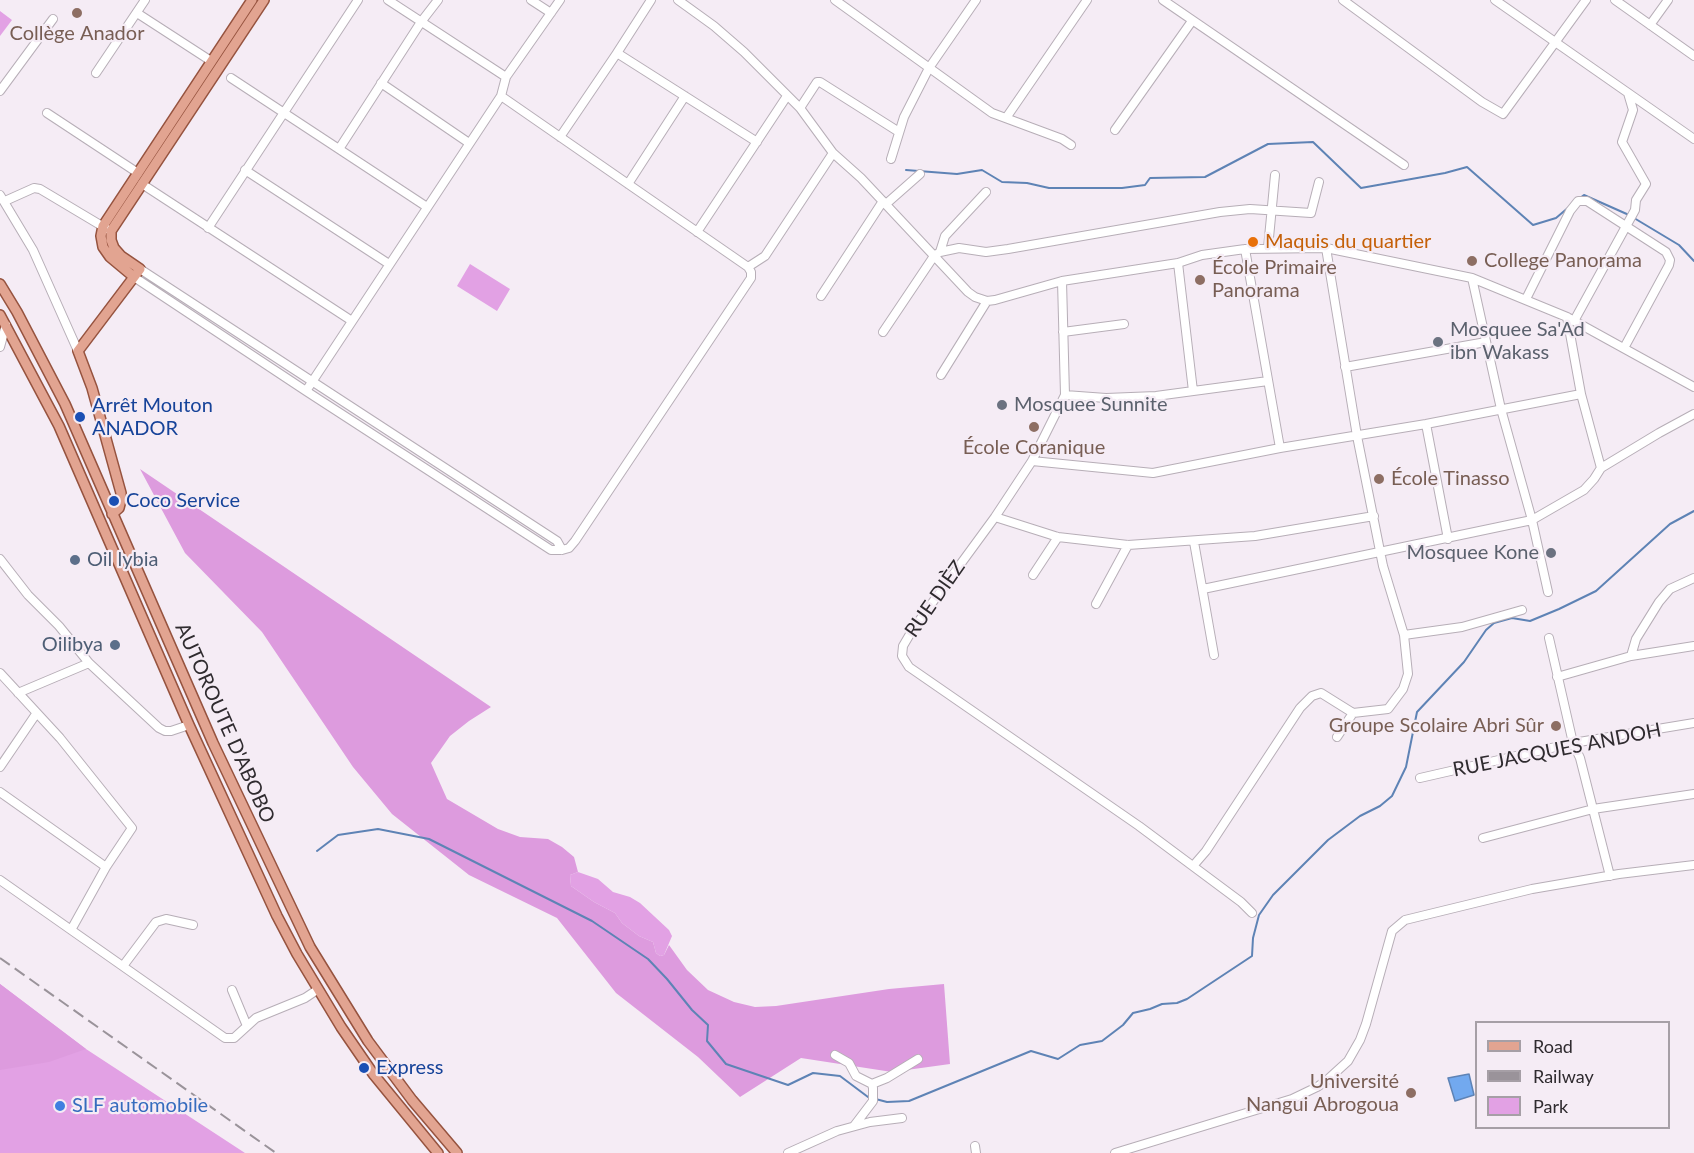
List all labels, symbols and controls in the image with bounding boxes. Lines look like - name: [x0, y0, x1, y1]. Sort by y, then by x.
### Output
- marker: Collège Anador: [70, 6, 84, 20]
- place label: Collège Anador: [10, 22, 144, 46]
- place label: Maquis du quartier: [1265, 230, 1431, 254]
- marker: Maquis du quartier: [1246, 235, 1260, 249]
- place label: College Panorama: [1484, 249, 1642, 273]
- marker: College Panorama: [1465, 254, 1479, 268]
- place label: École Primaire Panorama: [1212, 256, 1337, 303]
- marker: École Primaire Panorama: [1193, 273, 1207, 287]
- place label: Mosquee Sa'Ad ibn Wakass: [1450, 318, 1585, 365]
- marker: Mosquee Sa'Ad ibn Wakass: [1431, 335, 1445, 349]
- place label: Mosquee Sunnite: [1014, 393, 1167, 417]
- place label: Arrêt Mouton ANADOR: [92, 394, 213, 441]
- marker: Mosquee Sunnite: [995, 398, 1009, 412]
- marker: Arrêt Mouton ANADOR: [73, 410, 87, 424]
- marker: École Coranique: [1027, 420, 1041, 434]
- place label: École Coranique: [963, 436, 1105, 460]
- place label: École Tinasso: [1391, 467, 1509, 491]
- marker: École Tinasso: [1372, 472, 1386, 486]
- place label: Coco Service: [126, 489, 240, 513]
- marker: Coco Service: [107, 494, 121, 508]
- place label: Mosquee Kone: [1407, 541, 1539, 565]
- marker: Mosquee Kone: [1544, 546, 1558, 560]
- place label: Oil lybia: [87, 548, 158, 572]
- marker: Oil lybia: [68, 553, 82, 567]
- street label: RUE DIÈZ: [900, 556, 970, 642]
- street label: AUTOROUTE D'ABOBO: [170, 619, 280, 827]
- place label: Oilibya: [42, 633, 103, 657]
- marker: Oilibya: [108, 638, 122, 652]
- place label: Groupe Scolaire Abri Sûr: [1329, 714, 1544, 738]
- street label: RUE JACQUES ANDOH: [1451, 718, 1663, 782]
- marker: Groupe Scolaire Abri Sûr: [1549, 719, 1563, 733]
- legend: [1475, 1021, 1670, 1129]
- text: Road: [1533, 1035, 1573, 1057]
- place label: Express: [376, 1056, 443, 1080]
- marker: Express: [357, 1061, 371, 1075]
- text: Railway: [1533, 1065, 1594, 1087]
- place label: Université Nangui Abrogoua: [1246, 1070, 1399, 1117]
- marker: Université Nangui Abrogoua: [1404, 1086, 1418, 1100]
- place label: SLF automobile: [72, 1094, 208, 1118]
- text: Park: [1533, 1095, 1568, 1117]
- marker: SLF automobile: [53, 1099, 67, 1113]

